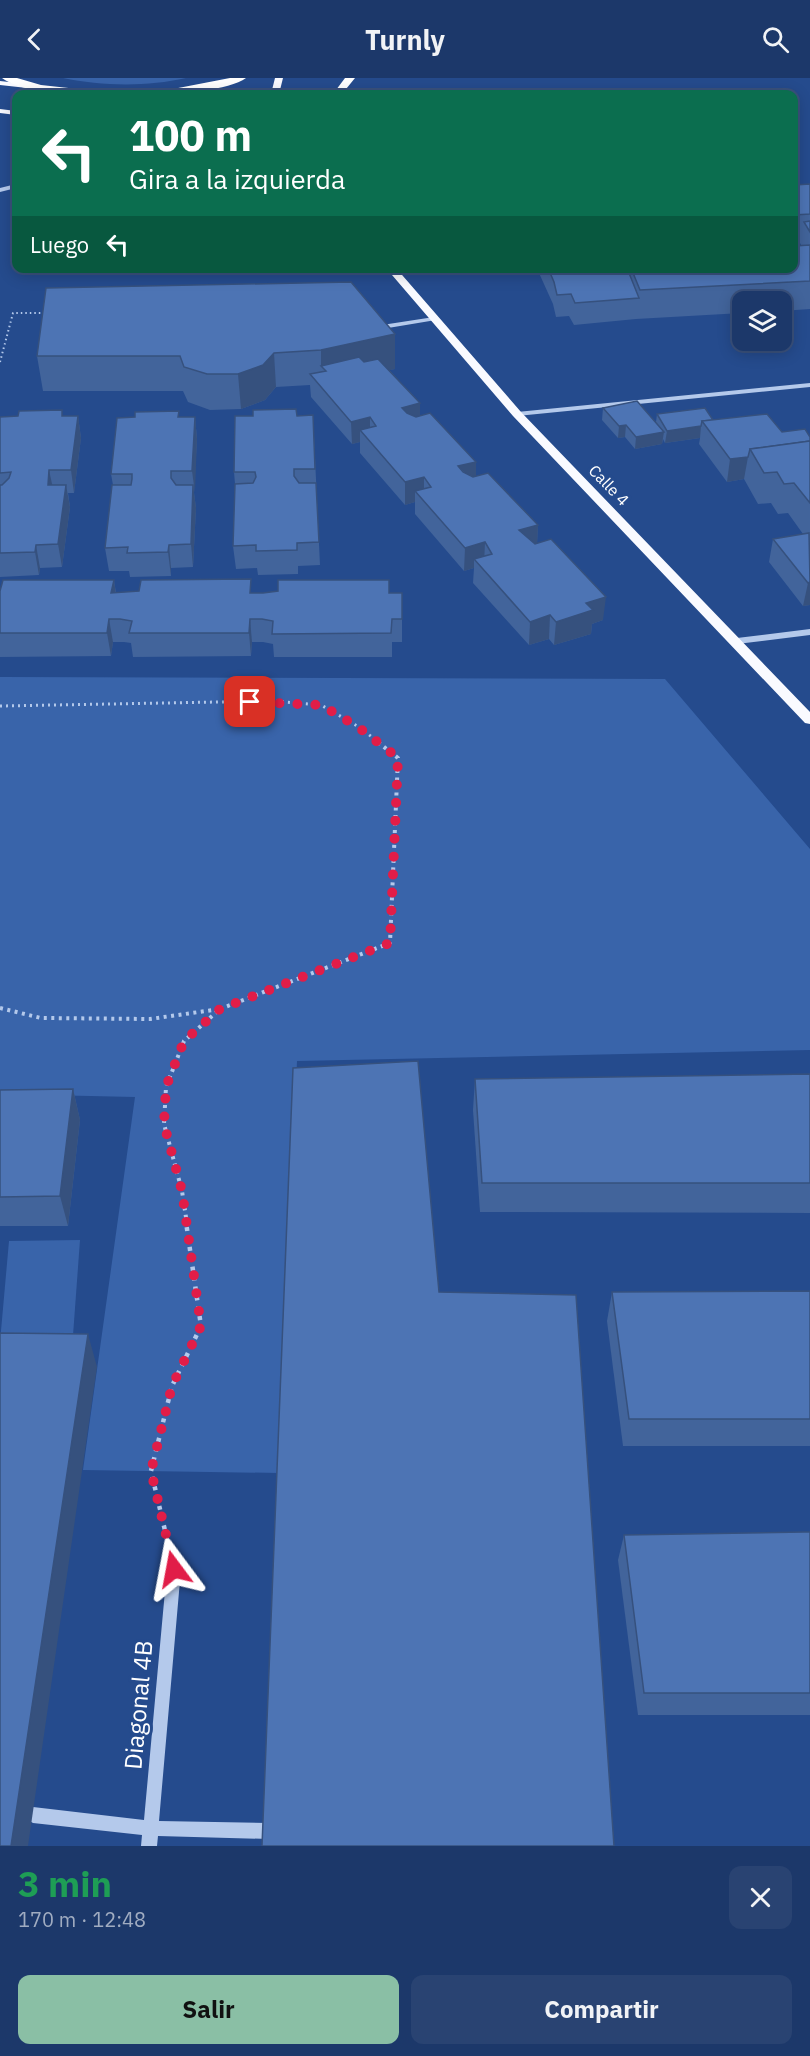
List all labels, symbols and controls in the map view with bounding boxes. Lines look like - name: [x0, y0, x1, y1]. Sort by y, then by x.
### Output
- text: Turnly: [365, 22, 445, 57]
- icon: back: [18, 23, 51, 56]
- icon: search: [759, 23, 792, 56]
- text: 100 m: [129, 108, 252, 163]
- icon: left: [30, 114, 108, 192]
- text: Gira a la izquierda: [129, 161, 345, 196]
- icon: left: [101, 228, 134, 261]
- text: Luego: [30, 230, 89, 259]
- map controls: [732, 291, 792, 351]
- button: layers: [732, 291, 792, 351]
- street label: Calle 4: [585, 460, 633, 510]
- pin: [224, 676, 275, 727]
- icon: arrive: [233, 685, 266, 718]
- position arrow: [142, 1537, 206, 1601]
- street label: Diagonal 4B: [116, 1639, 160, 1771]
- text: 3 min: [18, 1860, 112, 1907]
- button: close: [729, 1866, 792, 1929]
- text: 170 m · 12:48: [18, 1906, 146, 1933]
- button: Salir: [18, 1975, 399, 2044]
- button: Compartir: [411, 1975, 792, 2044]

